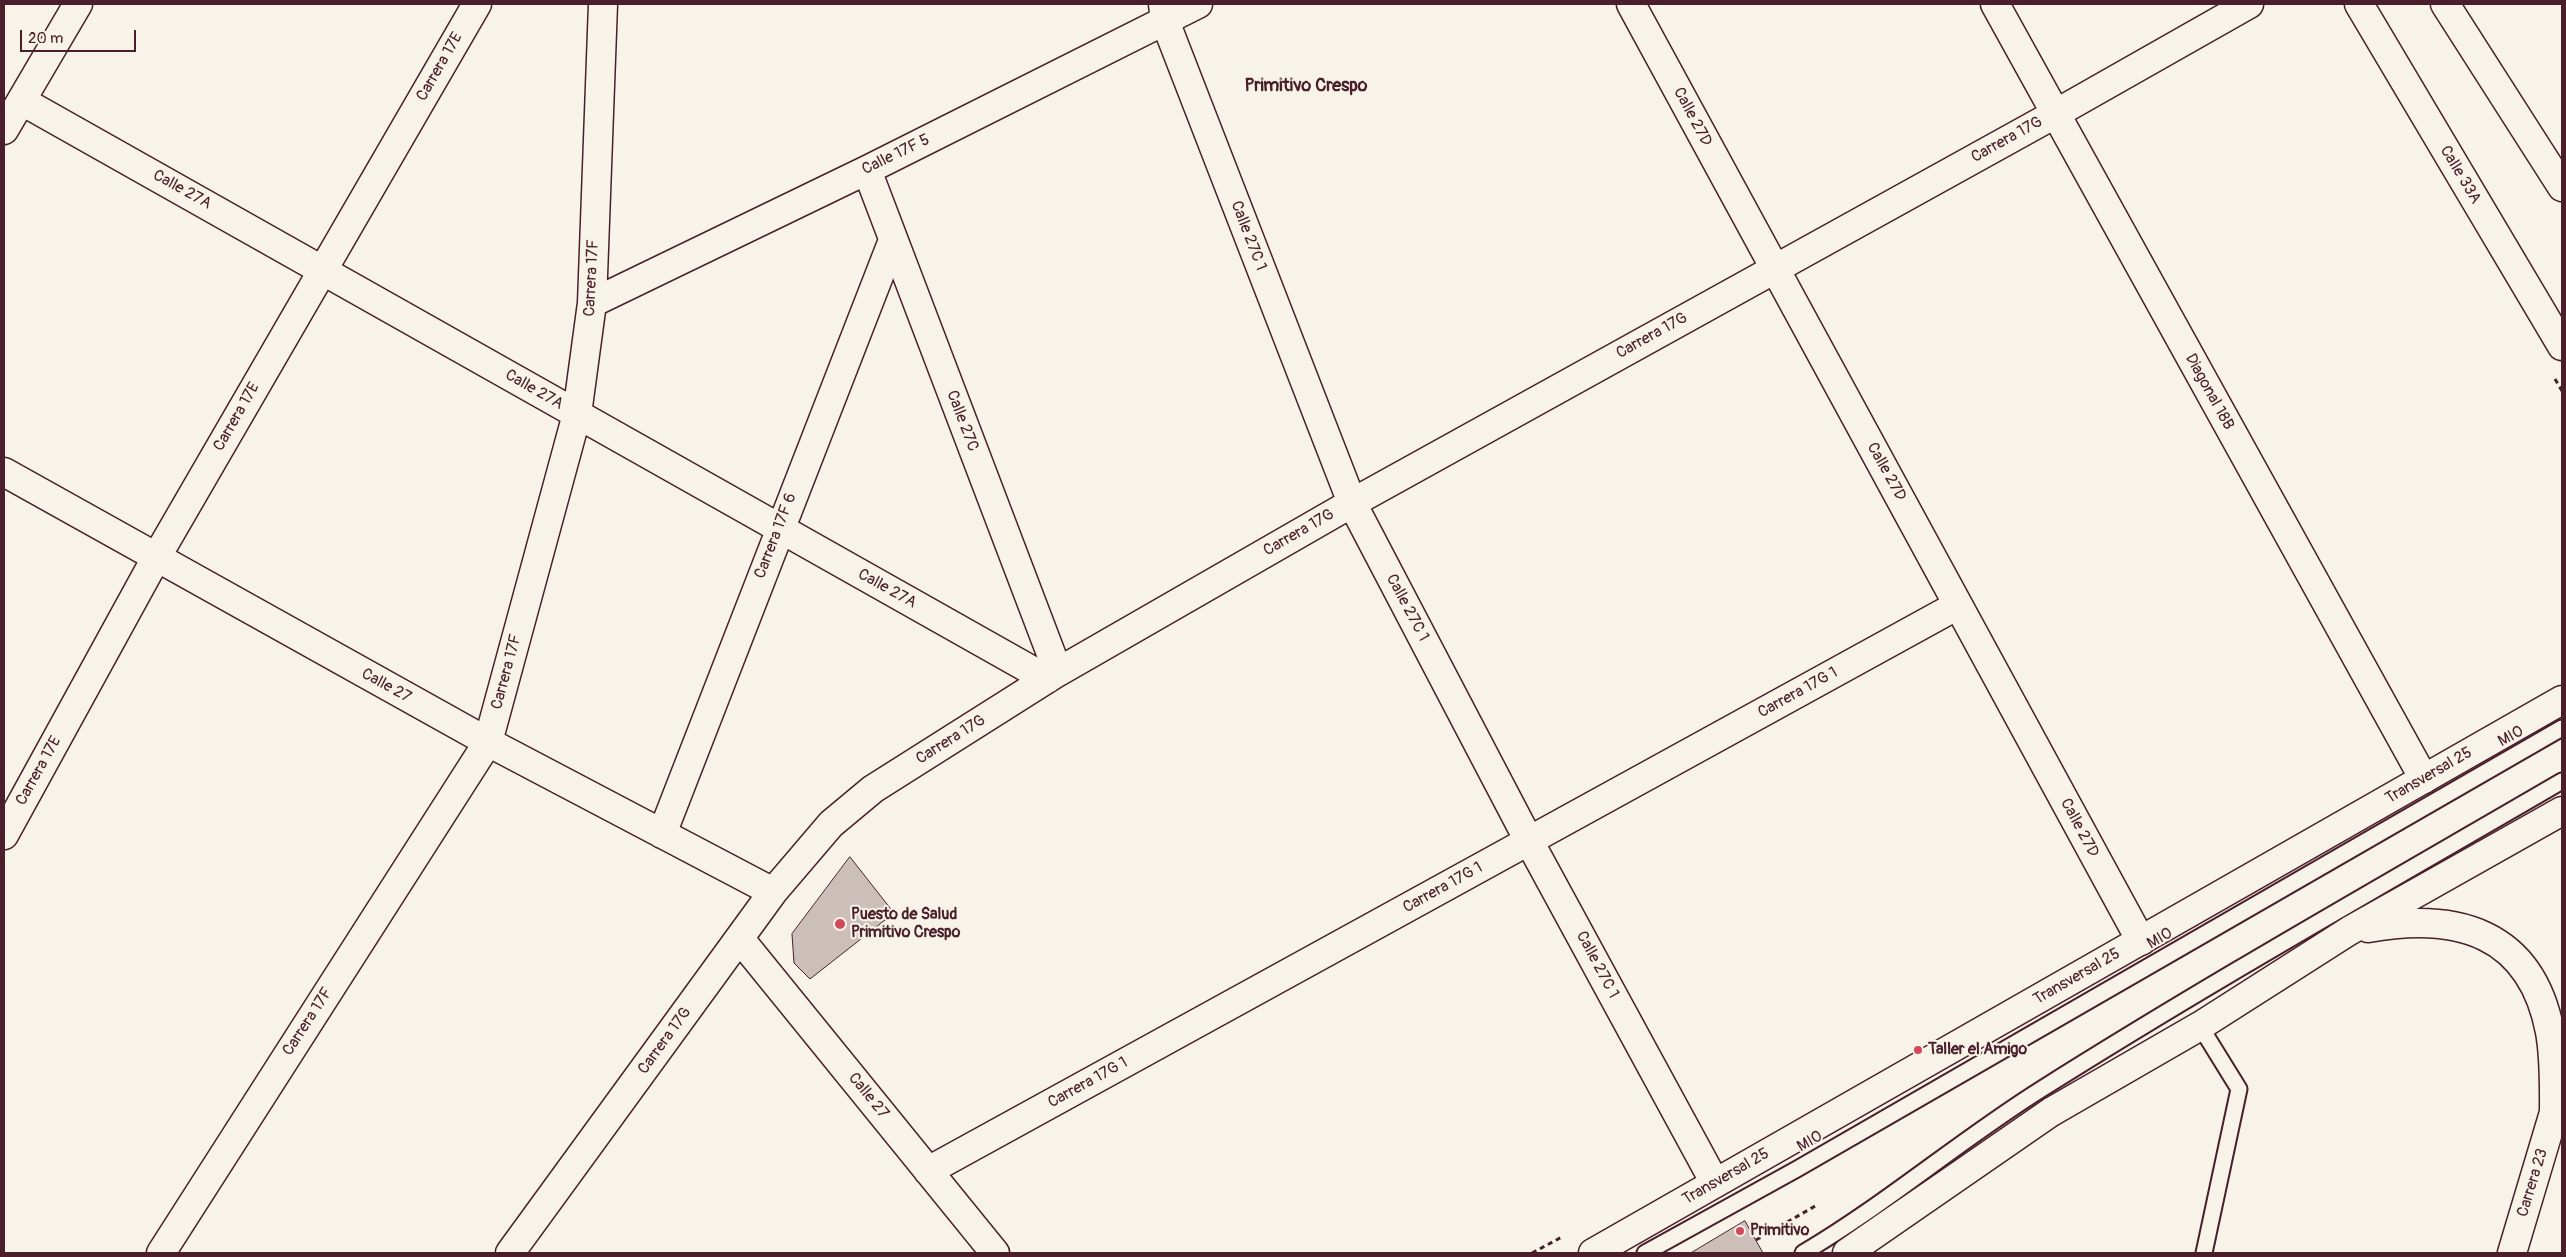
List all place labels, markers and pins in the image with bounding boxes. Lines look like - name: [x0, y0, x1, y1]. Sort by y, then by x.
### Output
- place label: Puesto de Salud Primitivo Crespo: [851, 905, 960, 943]
- marker: Puesto de Salud Primitivo Crespo: [833, 917, 847, 931]
- place label: Taller el Amigo: [1928, 1040, 2027, 1060]
- marker: Taller el Amigo: [1912, 1044, 1924, 1056]
- place label: Primitivo: [1750, 1221, 1809, 1241]
- marker: Primitivo: [1734, 1225, 1746, 1237]

